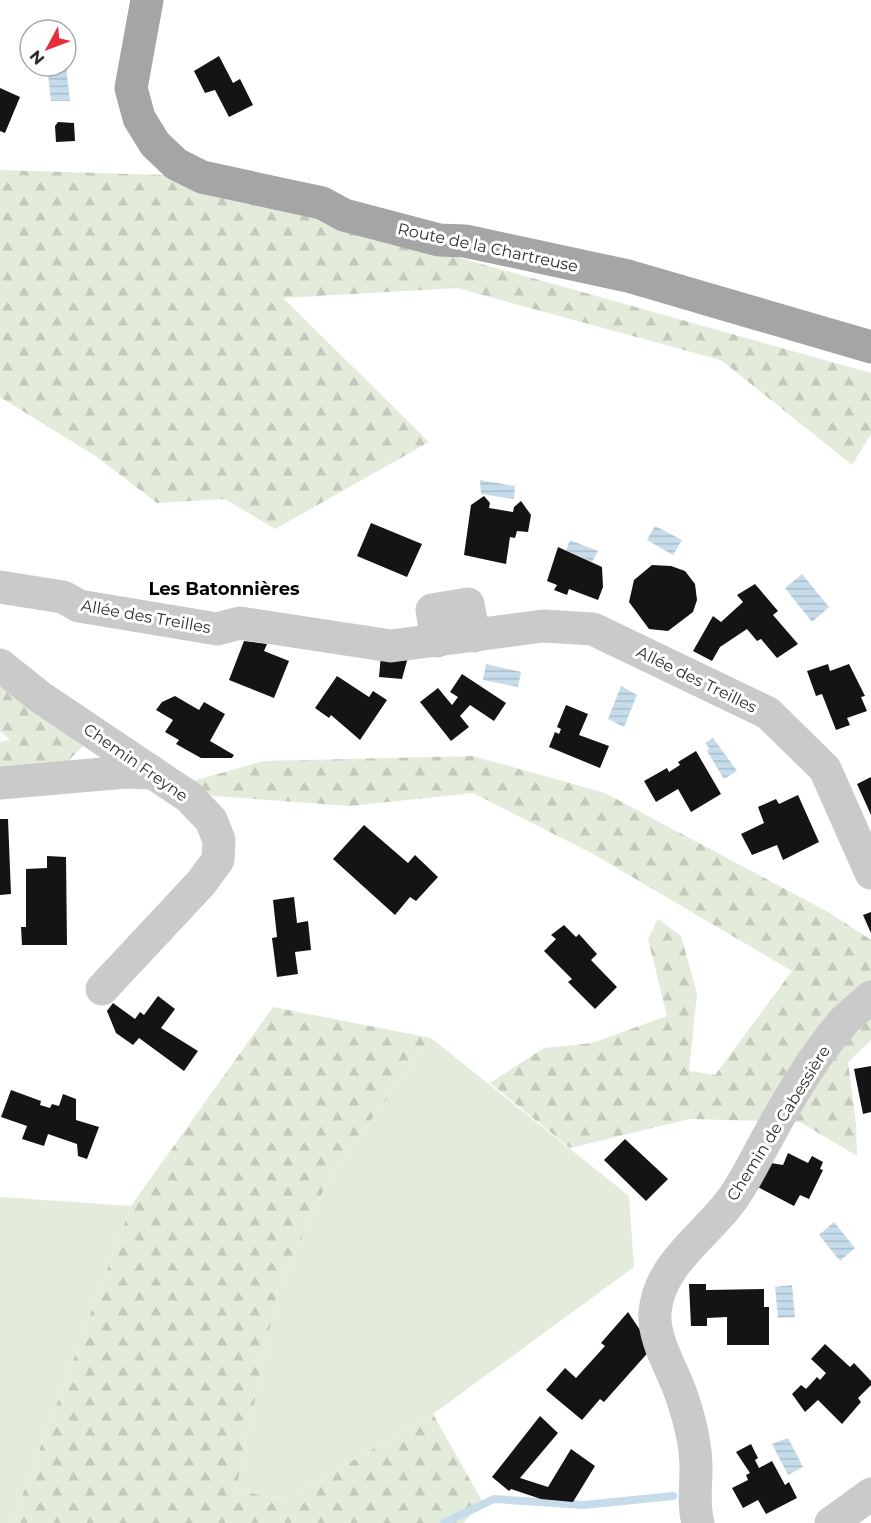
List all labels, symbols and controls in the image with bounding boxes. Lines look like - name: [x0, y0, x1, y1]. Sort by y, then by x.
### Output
- north arrow: [18, 18, 78, 78]
- text: N: [26, 46, 48, 69]
- street label: Route de la Chartreuse: [396, 219, 580, 276]
- district label: Les Batonnières: [148, 578, 300, 600]
- street label: Allée des Treilles: [80, 596, 212, 637]
- street label: Allée des Treilles: [634, 642, 760, 717]
- street label: Chemin Freyne: [80, 719, 192, 805]
- street label: Chemin de Cabessière: [723, 1042, 834, 1204]

